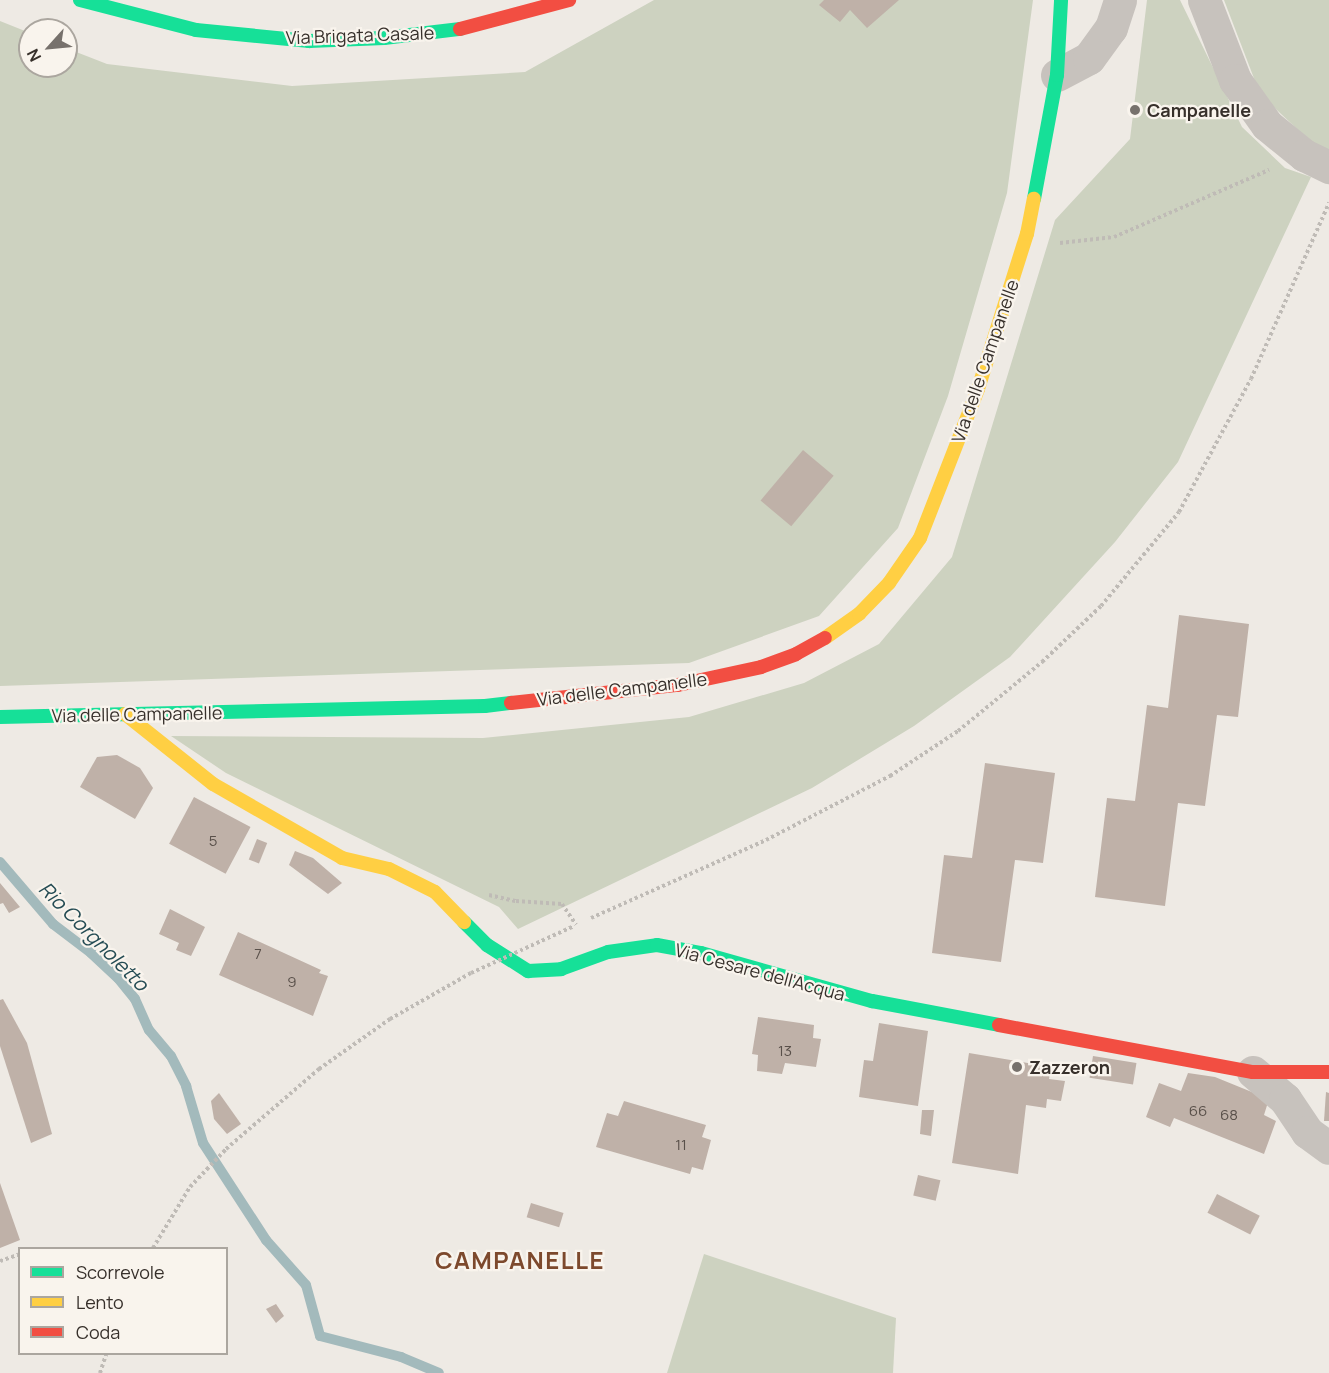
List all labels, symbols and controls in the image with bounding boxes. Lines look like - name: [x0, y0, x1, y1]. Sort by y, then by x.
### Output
- north arrow: [18, 18, 78, 78]
- street label: Via Brigata Casale: [285, 22, 435, 48]
- text: N: [21, 45, 46, 65]
- place label: Campanelle: [1147, 99, 1251, 121]
- marker: Campanelle: [1128, 103, 1142, 117]
- street label: Via delle Campanelle: [947, 277, 1023, 445]
- street label: Via delle Campanelle: [536, 668, 708, 710]
- street label: Via delle Campanelle: [51, 702, 223, 726]
- house number: 5: [209, 832, 217, 850]
- water label: Rio Corgnoletto: [34, 876, 154, 996]
- street label: Via Cesare dell'Acqua: [673, 939, 847, 1005]
- house number: 7: [254, 945, 262, 963]
- house number: 9: [287, 973, 297, 991]
- house number: 13: [778, 1042, 792, 1060]
- place label: Zazzeron: [1029, 1056, 1110, 1078]
- marker: Zazzeron: [1010, 1060, 1024, 1074]
- house number: 66: [1189, 1102, 1207, 1120]
- house number: 68: [1220, 1106, 1238, 1124]
- house number: 11: [675, 1136, 687, 1154]
- district label: CAMPANELLE: [435, 1246, 605, 1274]
- legend: [18, 1247, 228, 1355]
- text: Scorrevole: [76, 1260, 165, 1284]
- text: Lento: [76, 1290, 124, 1314]
- text: Coda: [76, 1320, 120, 1344]

